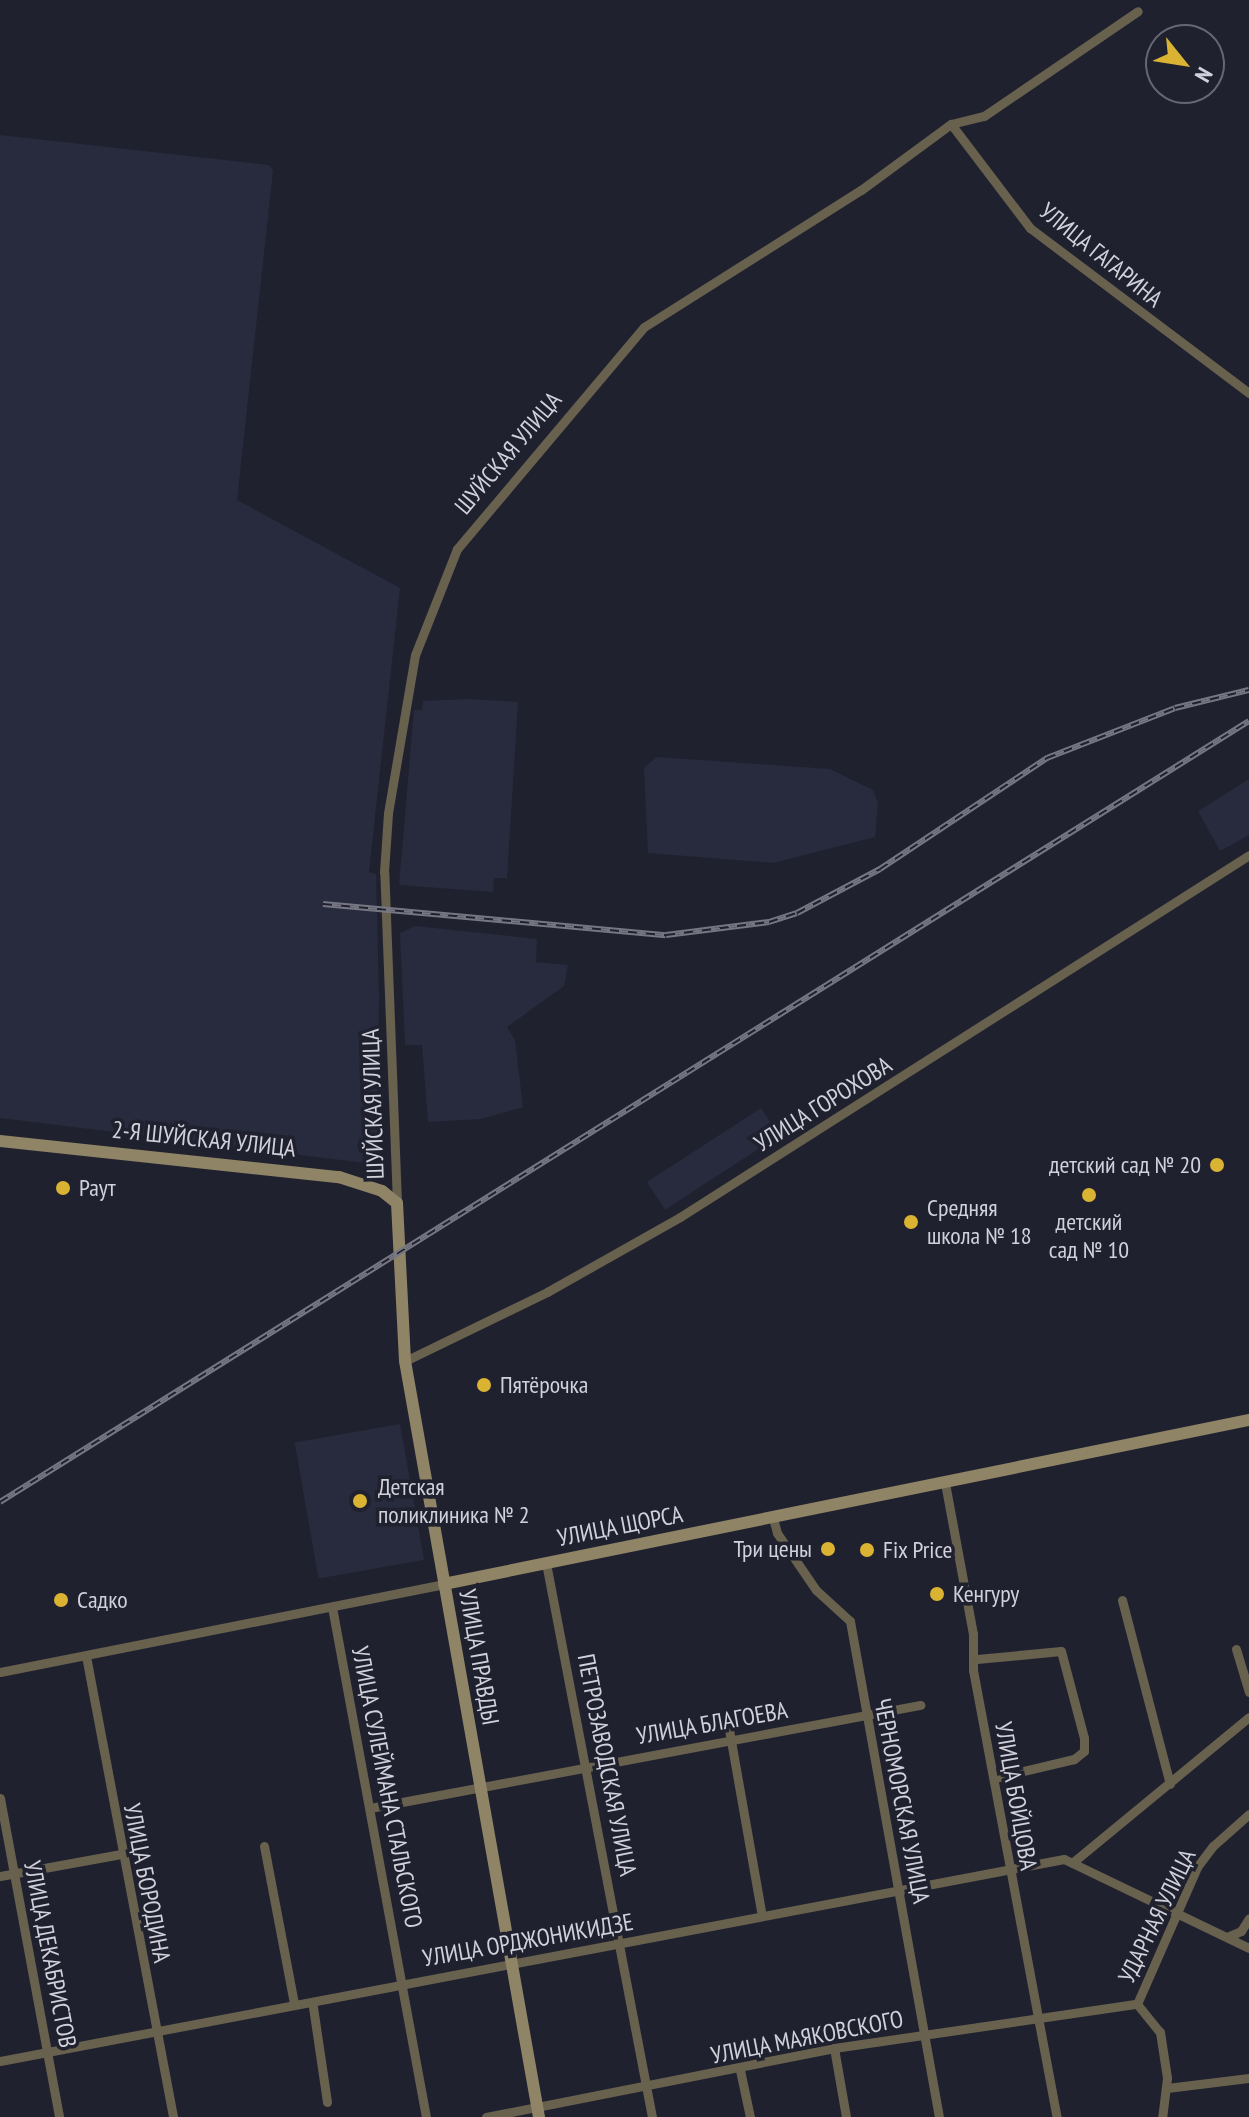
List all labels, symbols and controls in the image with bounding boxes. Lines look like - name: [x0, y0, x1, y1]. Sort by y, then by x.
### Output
- north arrow: [1145, 24, 1225, 104]
- text: N: [1189, 63, 1219, 87]
- street label: УЛИЦА ГАГАРИНА: [1033, 196, 1169, 314]
- street label: ШУЙСКАЯ УЛИЦА: [448, 386, 568, 520]
- street label: ШУЙСКАЯ УЛИЦА: [356, 1028, 390, 1180]
- street label: УЛИЦА ГОРОХОВА: [749, 1050, 897, 1158]
- street label: 2-Я ШУЙСКАЯ УЛИЦА: [110, 1115, 298, 1163]
- place label: детский сад № 20: [1049, 1151, 1201, 1179]
- marker: детский сад № 20: [1208, 1156, 1226, 1174]
- place label: Раут: [79, 1174, 116, 1202]
- marker: Раут: [54, 1179, 72, 1197]
- marker: детский сад № 10: [1080, 1186, 1098, 1204]
- place label: Средняя школа № 18: [927, 1194, 1032, 1250]
- place label: детский сад № 10: [1049, 1208, 1129, 1264]
- marker: Средняя школа № 18: [902, 1213, 920, 1231]
- place label: Пятёрочка: [500, 1371, 588, 1399]
- marker: Пятёрочка: [475, 1376, 493, 1394]
- place label: Детская поликлиника № 2: [378, 1473, 530, 1529]
- marker: Детская поликлиника № 2: [349, 1490, 371, 1512]
- street label: УЛИЦА ЩОРСА: [554, 1500, 686, 1552]
- place label: Три цены: [734, 1535, 812, 1563]
- place label: Fix Price: [883, 1536, 953, 1564]
- marker: Три цены: [819, 1540, 837, 1558]
- marker: Fix Price: [858, 1541, 876, 1559]
- place label: Кенгуру: [953, 1580, 1019, 1608]
- marker: Кенгуру: [928, 1585, 946, 1603]
- place label: Садко: [77, 1586, 128, 1614]
- street label: УЛИЦА ПРАВДЫ: [453, 1587, 505, 1727]
- marker: Садко: [52, 1591, 70, 1609]
- street label: УЛИЦА СУЛЕЙМАНА СТАЛЬСКОГО: [345, 1643, 429, 1931]
- street label: ПЕТРОЗАВОДСКАЯ УЛИЦА: [571, 1651, 643, 1879]
- street label: УЛИЦА БЛАГОЕВА: [634, 1695, 790, 1751]
- street label: ЧЕРНОМОРСКАЯ УЛИЦА: [868, 1696, 936, 1906]
- street label: УЛИЦА БОЙЦОВА: [989, 1719, 1043, 1873]
- street label: УЛИЦА БОРОДИНА: [117, 1800, 177, 1966]
- street label: УДАРНАЯ УЛИЦА: [1112, 1844, 1202, 1988]
- street label: УЛИЦА ДЕКАБРИСТОВ: [18, 1857, 82, 2051]
- street label: УЛИЦА ОРДЖОНИКИДЗЕ: [420, 1907, 636, 1973]
- street label: УЛИЦА МАЯКОВСКОГО: [708, 2004, 906, 2070]

